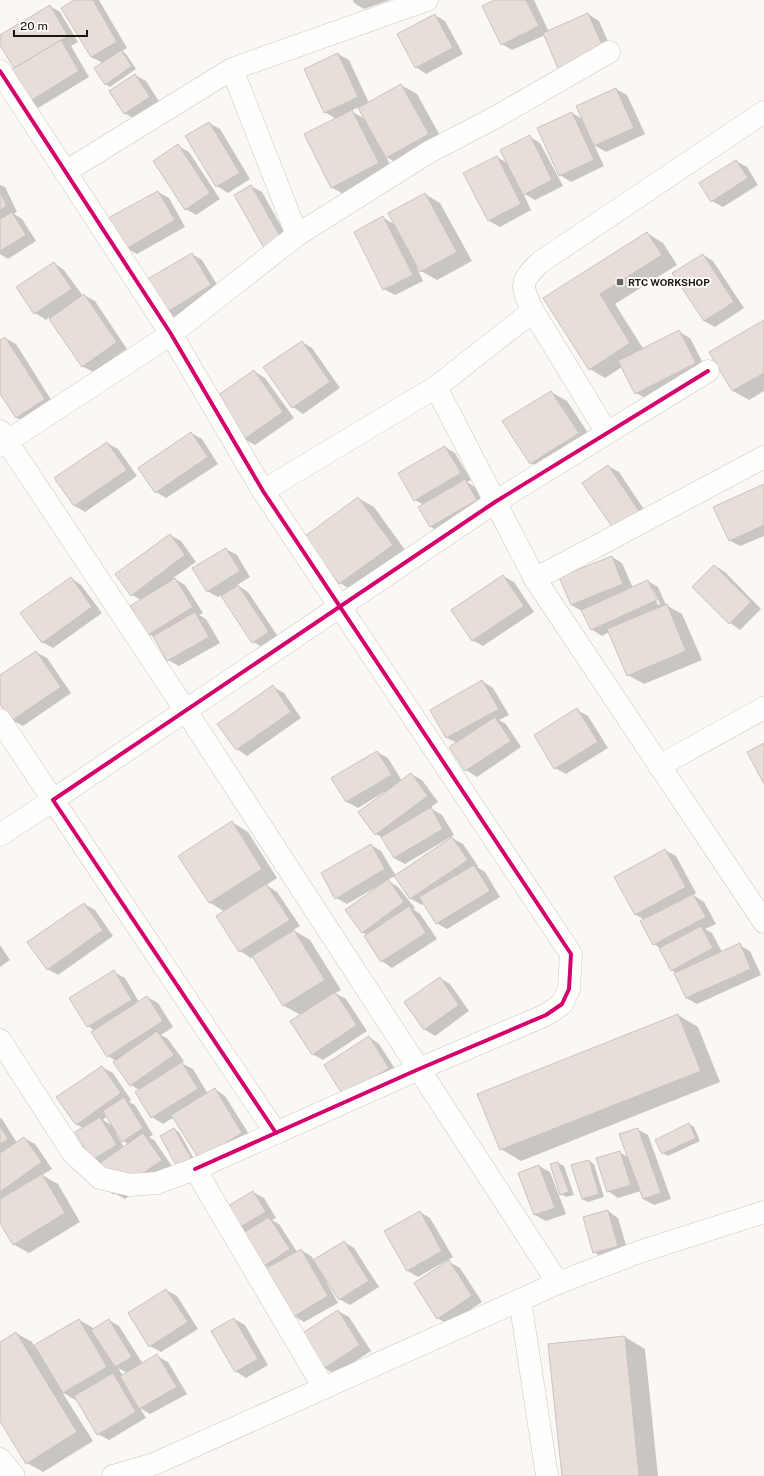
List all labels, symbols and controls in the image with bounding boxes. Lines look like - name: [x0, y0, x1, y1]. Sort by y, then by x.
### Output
- scale bar: [14, 12, 87, 38]
- text: 20 m: [20, 19, 48, 33]
- place label: RTC WORKSHOP: [628, 276, 710, 288]
- marker: RTC WORKSHOP: [615, 277, 625, 287]

